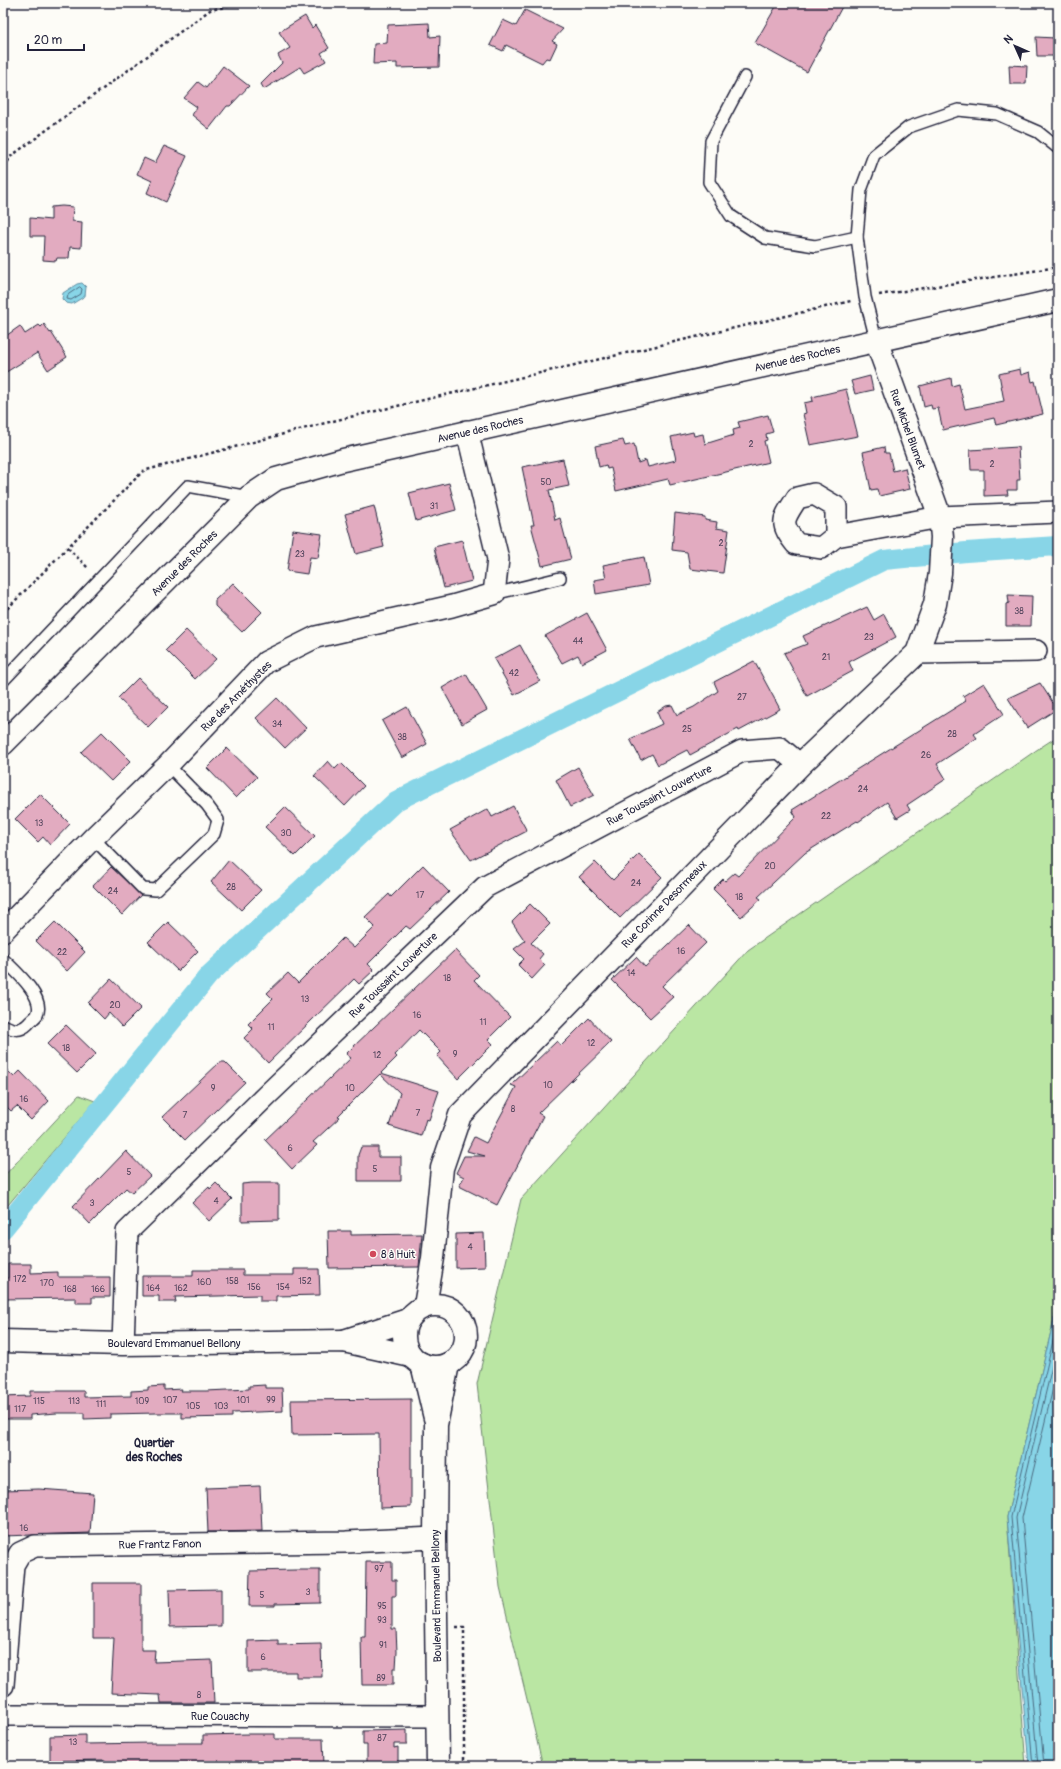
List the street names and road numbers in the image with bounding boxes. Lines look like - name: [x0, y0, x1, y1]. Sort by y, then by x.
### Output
- street label: Avenue des Roches: [753, 342, 841, 375]
- street label: Rue Michel Blumet: [887, 387, 928, 472]
- street label: Avenue des Roches: [436, 413, 524, 446]
- street label: Avenue des Roches: [149, 528, 220, 599]
- street label: Rue des Améthystes: [198, 658, 274, 734]
- street label: Rue Toussaint Louverture: [604, 762, 715, 829]
- street label: Rue Corinne Desormeaux: [619, 858, 710, 951]
- street label: Rue Toussaint Louverture: [347, 929, 441, 1021]
- street label: Boulevard Emmanuel Bellony: [108, 1337, 241, 1350]
- street label: Boulevard Emmanuel Bellony: [429, 1529, 444, 1663]
- street label: Rue Frantz Fanon: [118, 1537, 202, 1552]
- street label: Rue Couachy: [191, 1710, 250, 1723]

